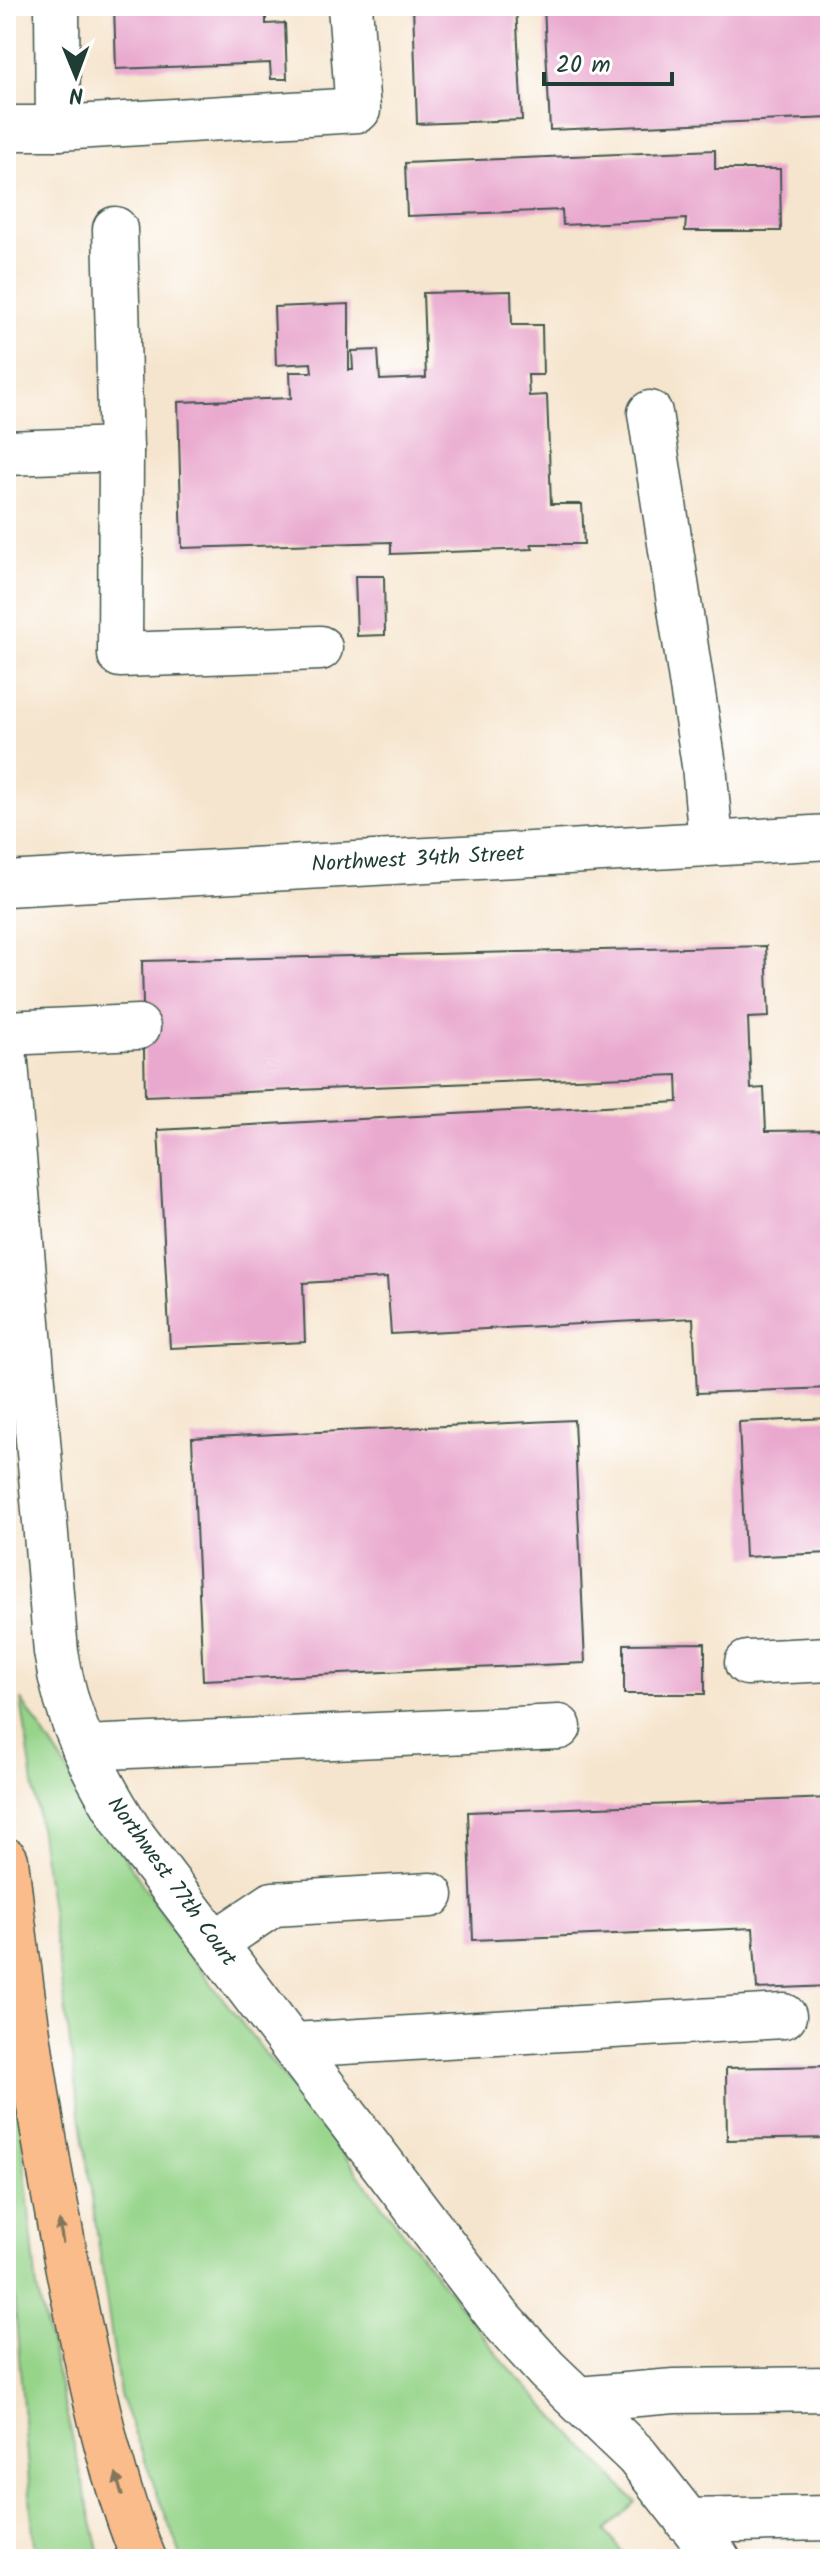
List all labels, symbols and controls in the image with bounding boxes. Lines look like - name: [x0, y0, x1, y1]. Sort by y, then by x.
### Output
- north arrow: [36, 36, 116, 116]
- scale bar: [544, 36, 672, 86]
- text: 20 m: [556, 46, 611, 85]
- text: N: [69, 76, 84, 111]
- street label: Northwest 34th Street: [310, 837, 526, 883]
- street label: Northwest 77th Court: [97, 1790, 245, 1975]
- one-way arrow: [54, 2219, 67, 2244]
- one-way arrow: [112, 2473, 125, 2497]

